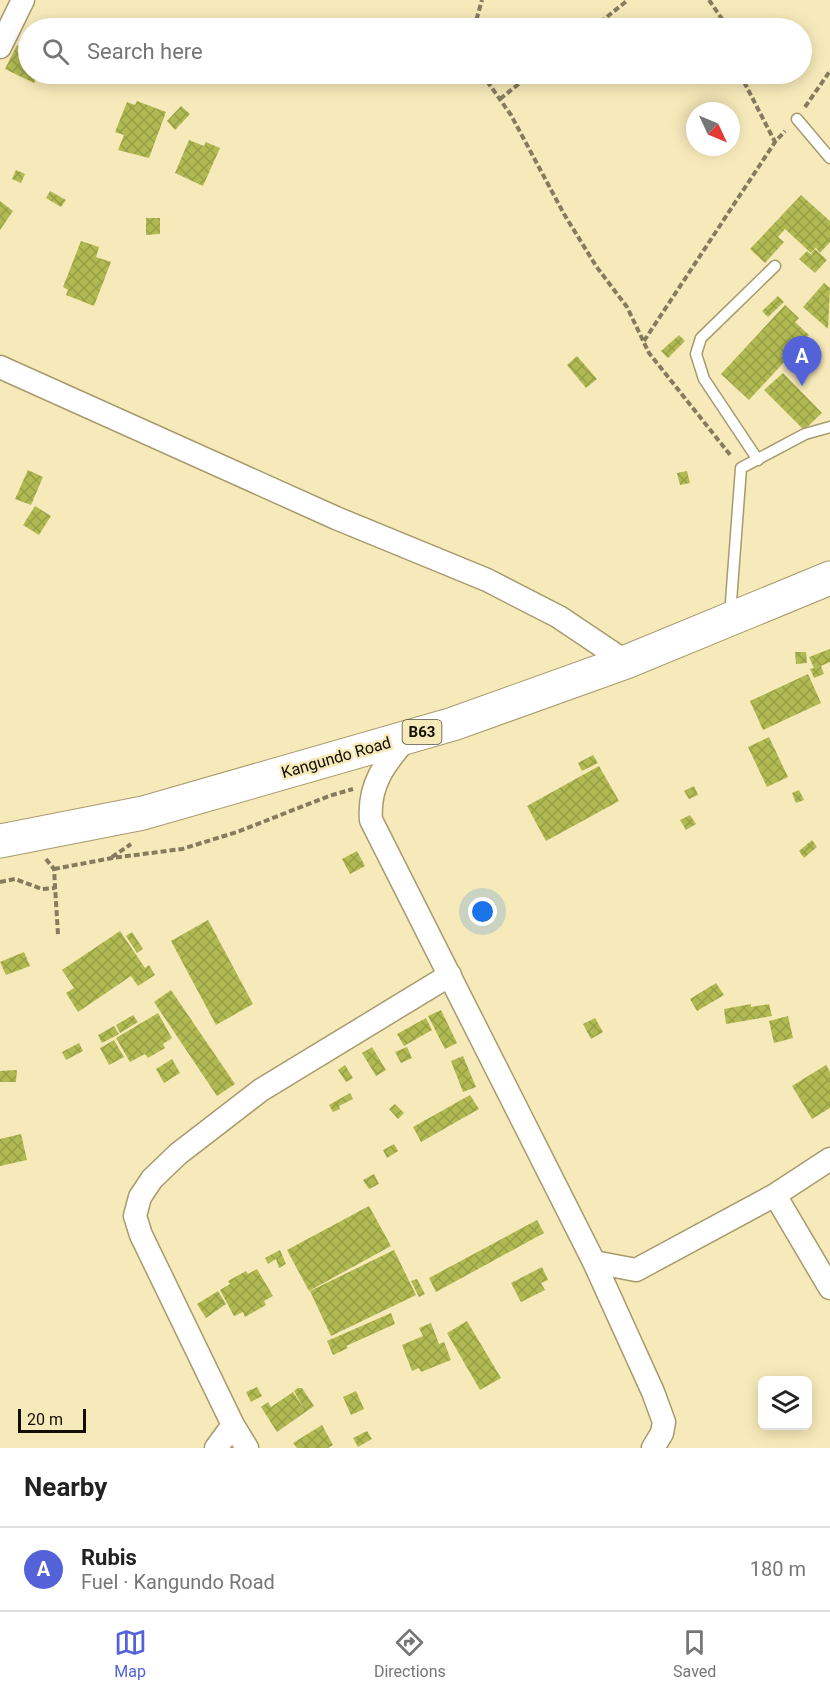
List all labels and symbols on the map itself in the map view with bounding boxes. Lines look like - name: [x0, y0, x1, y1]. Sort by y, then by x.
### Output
- north arrow: [686, 102, 740, 156]
- pin: A: [782, 336, 822, 386]
- road number: B63: [402, 720, 442, 744]
- street label: Kangundo Road: [279, 733, 393, 782]
- your location: [468, 897, 497, 926]
- scale bar: [18, 1406, 86, 1434]

